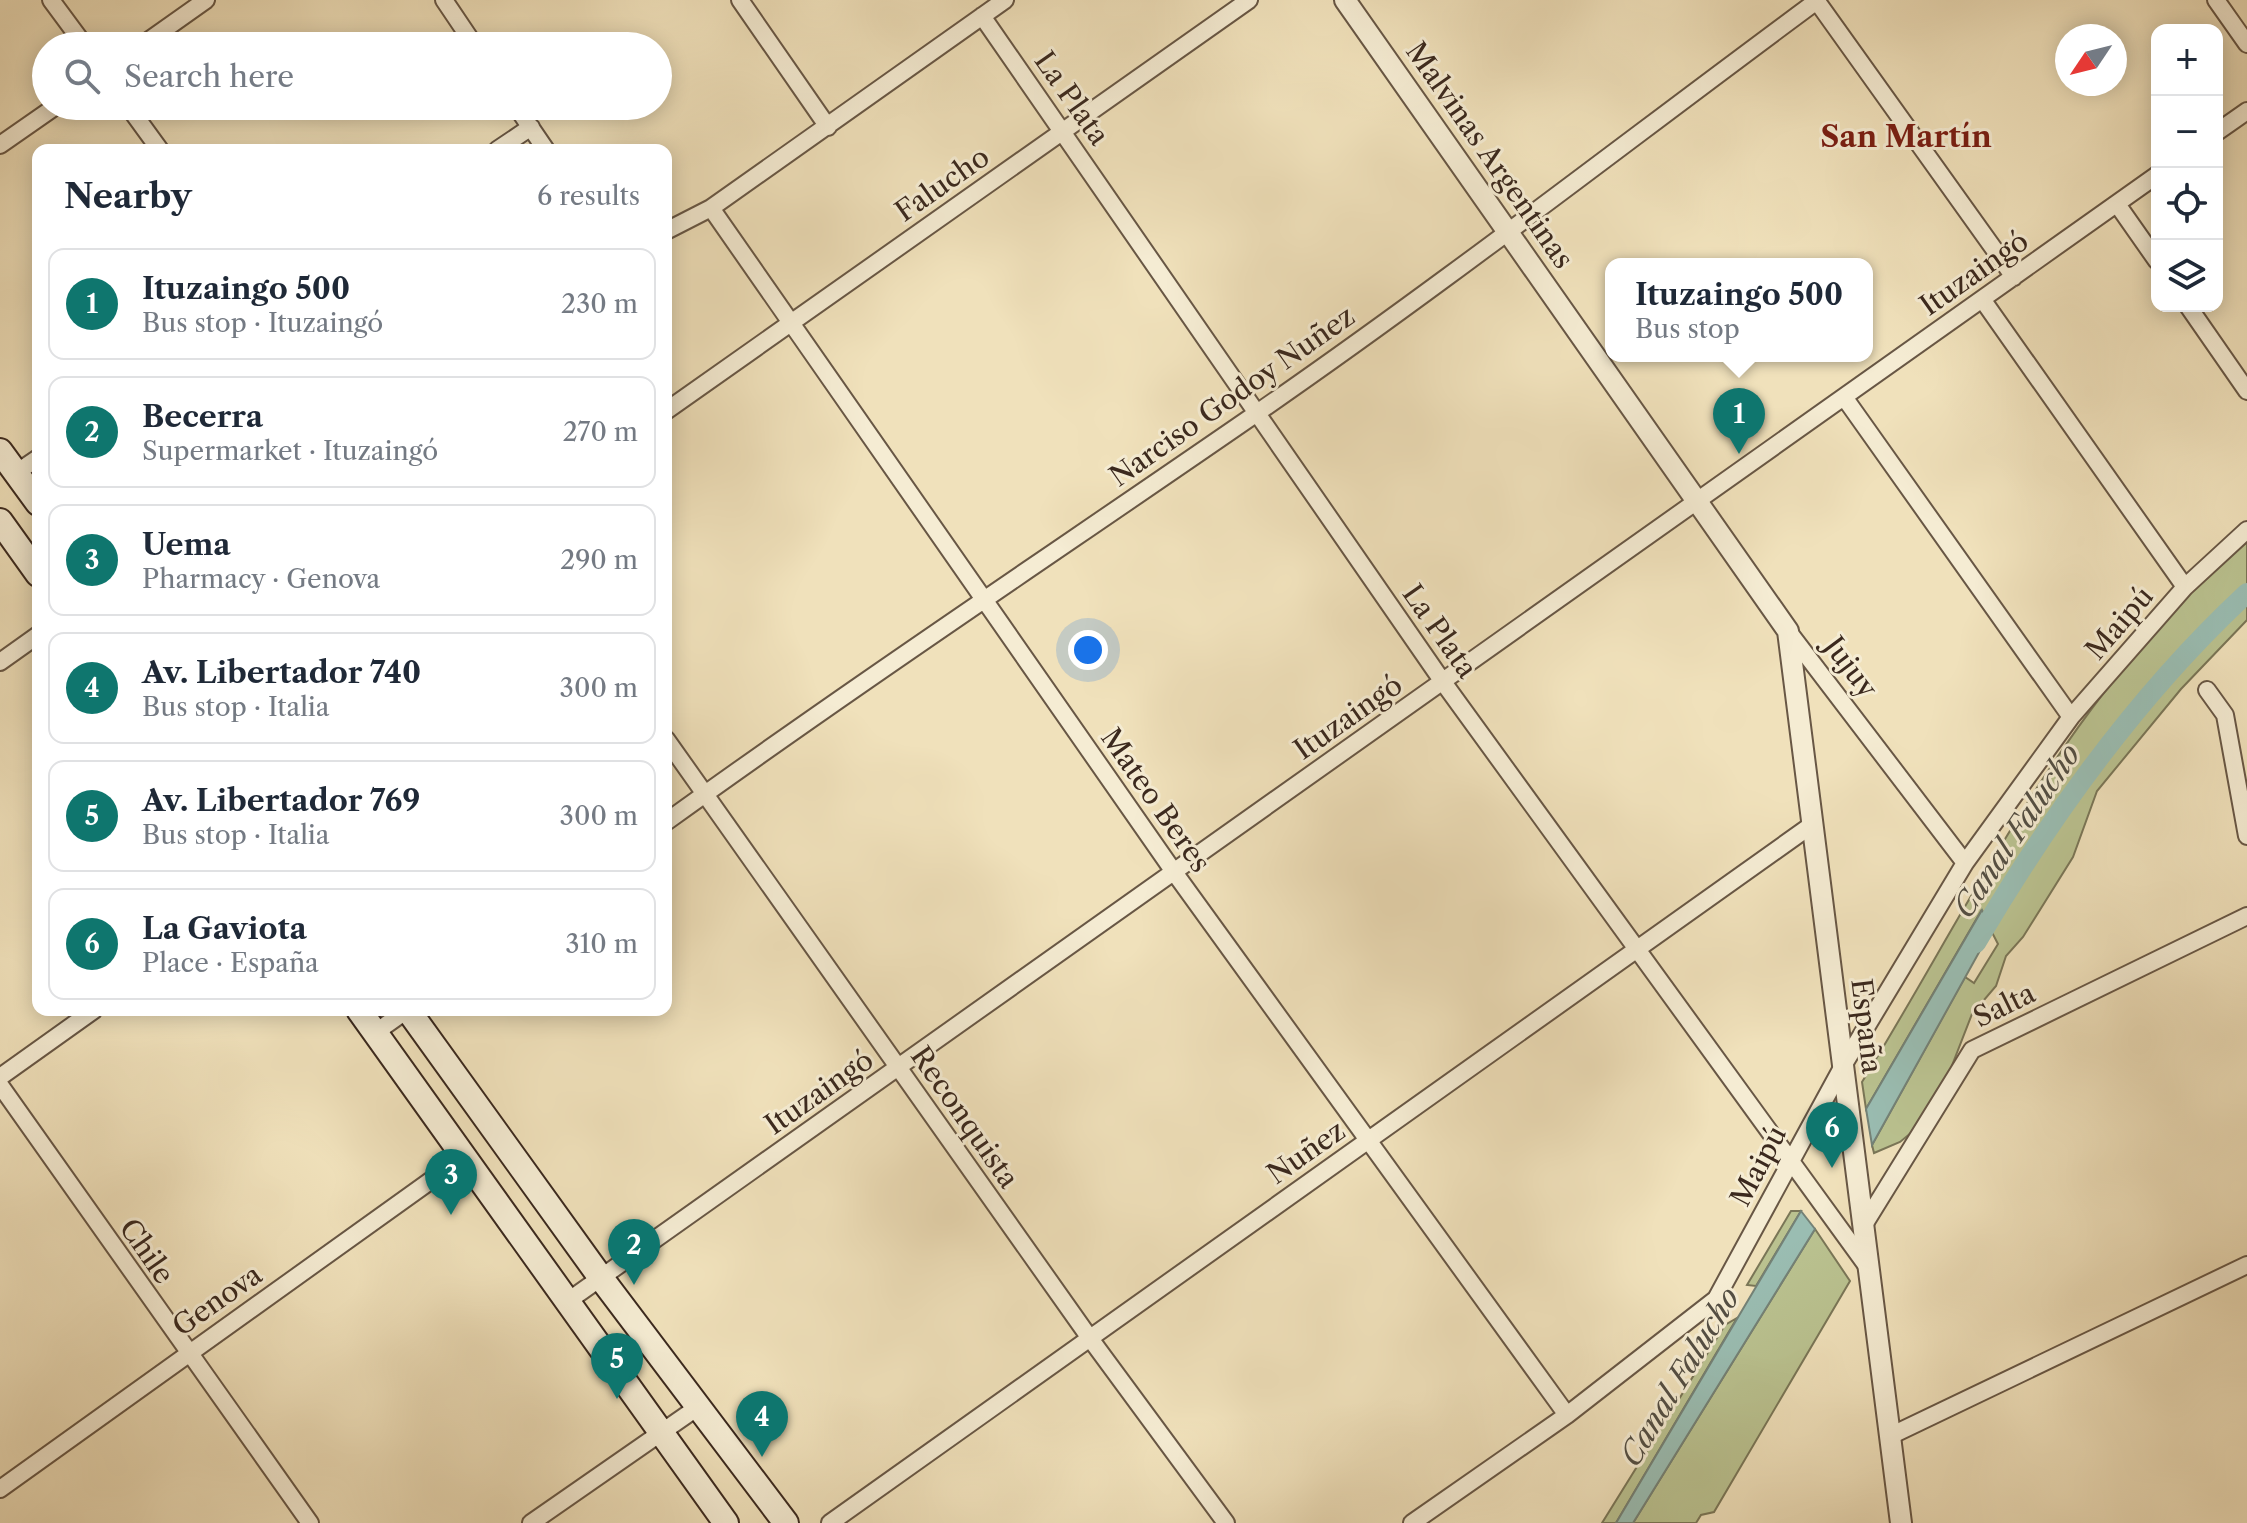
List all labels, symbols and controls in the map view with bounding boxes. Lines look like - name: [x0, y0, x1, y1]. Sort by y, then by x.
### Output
- north arrow: [2055, 24, 2127, 96]
- map controls: [2151, 24, 2223, 312]
- button: +: [2151, 24, 2223, 96]
- search box: [32, 32, 672, 120]
- street label: Malvinas Argentinas: [1399, 35, 1581, 275]
- street label: La Plata: [1028, 45, 1117, 152]
- icon: search: [60, 54, 104, 98]
- text: Search here: [124, 58, 294, 95]
- button: −: [2151, 96, 2223, 168]
- district label: San Martín: [1820, 118, 1992, 155]
- street label: Falucho: [888, 139, 996, 229]
- button: locate: [2151, 168, 2223, 240]
- text: Nearby: [64, 175, 192, 217]
- text: 6 results: [537, 180, 640, 212]
- street label: Ituzaingó: [1913, 223, 2035, 323]
- button: layers: [2151, 240, 2223, 312]
- popup: [1605, 258, 1873, 362]
- text: Ituzaingo 500: [142, 270, 350, 307]
- text: Ituzaingo 500: [1635, 276, 1843, 313]
- text: 1: [86, 288, 98, 320]
- text: 230 m: [561, 288, 638, 320]
- street label: Narciso Godoy Nuñez: [1103, 299, 1361, 493]
- text: Bus stop · Ituzaingó: [142, 307, 383, 339]
- text: Bus stop: [1635, 313, 1740, 345]
- pin: 1: [1713, 388, 1765, 454]
- text: Becerra: [142, 398, 263, 435]
- text: 2: [84, 416, 100, 448]
- text: 270 m: [563, 416, 638, 448]
- text: Supermarket · Ituzaingó: [142, 435, 438, 467]
- text: Uema: [142, 526, 231, 563]
- text: 3: [85, 544, 99, 576]
- text: 290 m: [560, 544, 638, 576]
- text: Pharmacy · Genova: [142, 563, 380, 595]
- street label: La Plata: [1396, 578, 1485, 685]
- street label: Maipú: [2078, 579, 2160, 666]
- street label: Jujuy: [1815, 627, 1885, 704]
- your location: [1068, 630, 1108, 670]
- text: Av. Libertador 740: [142, 654, 421, 691]
- street label: Ituzaingó: [1287, 667, 1409, 767]
- text: 4: [84, 672, 100, 704]
- text: 300 m: [560, 672, 638, 704]
- text: Bus stop · Italia: [142, 691, 330, 723]
- street label: Mateo Beres: [1094, 722, 1218, 878]
- water label: Canal Falucho: [1945, 737, 2088, 925]
- text: Av. Libertador 769: [142, 782, 420, 819]
- text: 5: [85, 800, 99, 832]
- text: 300 m: [560, 800, 638, 832]
- text: Bus stop · Italia: [142, 819, 330, 851]
- text: La Gaviota: [142, 910, 307, 947]
- text: 6: [84, 928, 100, 960]
- text: 310 m: [565, 928, 638, 960]
- text: Place · España: [142, 947, 319, 979]
- street label: Salta: [1968, 976, 2041, 1034]
- street label: España: [1844, 977, 1890, 1076]
- street label: Reconquista: [904, 1040, 1026, 1194]
- street label: Ituzaingó: [758, 1042, 880, 1142]
- pin: 6: [1806, 1102, 1858, 1168]
- street label: Nuñez: [1261, 1113, 1351, 1191]
- street label: Maipú: [1723, 1120, 1793, 1212]
- pin: 3: [425, 1149, 477, 1215]
- street label: Chile: [113, 1212, 181, 1290]
- pin: 2: [608, 1219, 660, 1285]
- street label: Genova: [166, 1257, 268, 1343]
- water label: Canal Falucho: [1612, 1281, 1747, 1473]
- pin: 5: [591, 1333, 643, 1399]
- pin: 4: [736, 1391, 788, 1457]

